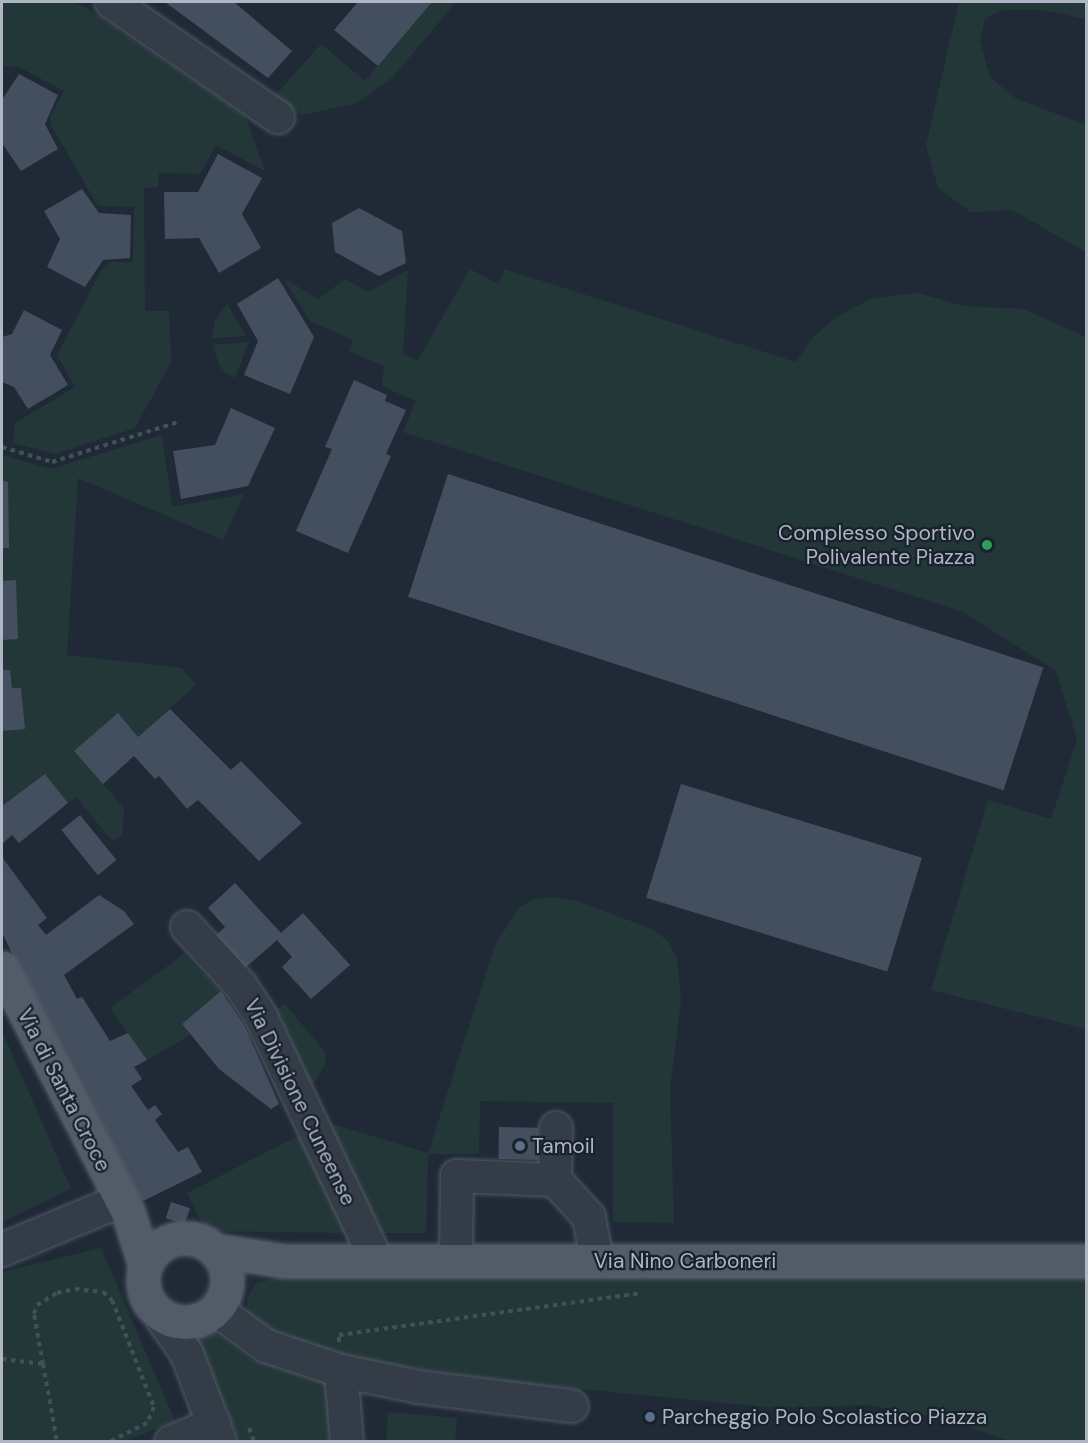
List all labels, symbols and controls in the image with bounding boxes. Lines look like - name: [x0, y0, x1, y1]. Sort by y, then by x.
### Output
- place label: Complesso Sportivo Polivalente Piazza: [778, 520, 975, 570]
- marker: Complesso Sportivo Polivalente Piazza: [980, 538, 994, 552]
- street label: Via Divisione Cuneense: [239, 995, 361, 1209]
- street label: Via di Santa Croce: [12, 1004, 116, 1176]
- place label: Tamoil: [532, 1133, 595, 1159]
- marker: Tamoil: [513, 1139, 527, 1153]
- street label: Via Nino Carboneri: [594, 1248, 776, 1274]
- place label: Parcheggio Polo Scolastico Piazza: [662, 1404, 987, 1430]
- marker: Parcheggio Polo Scolastico Piazza: [643, 1410, 657, 1424]

